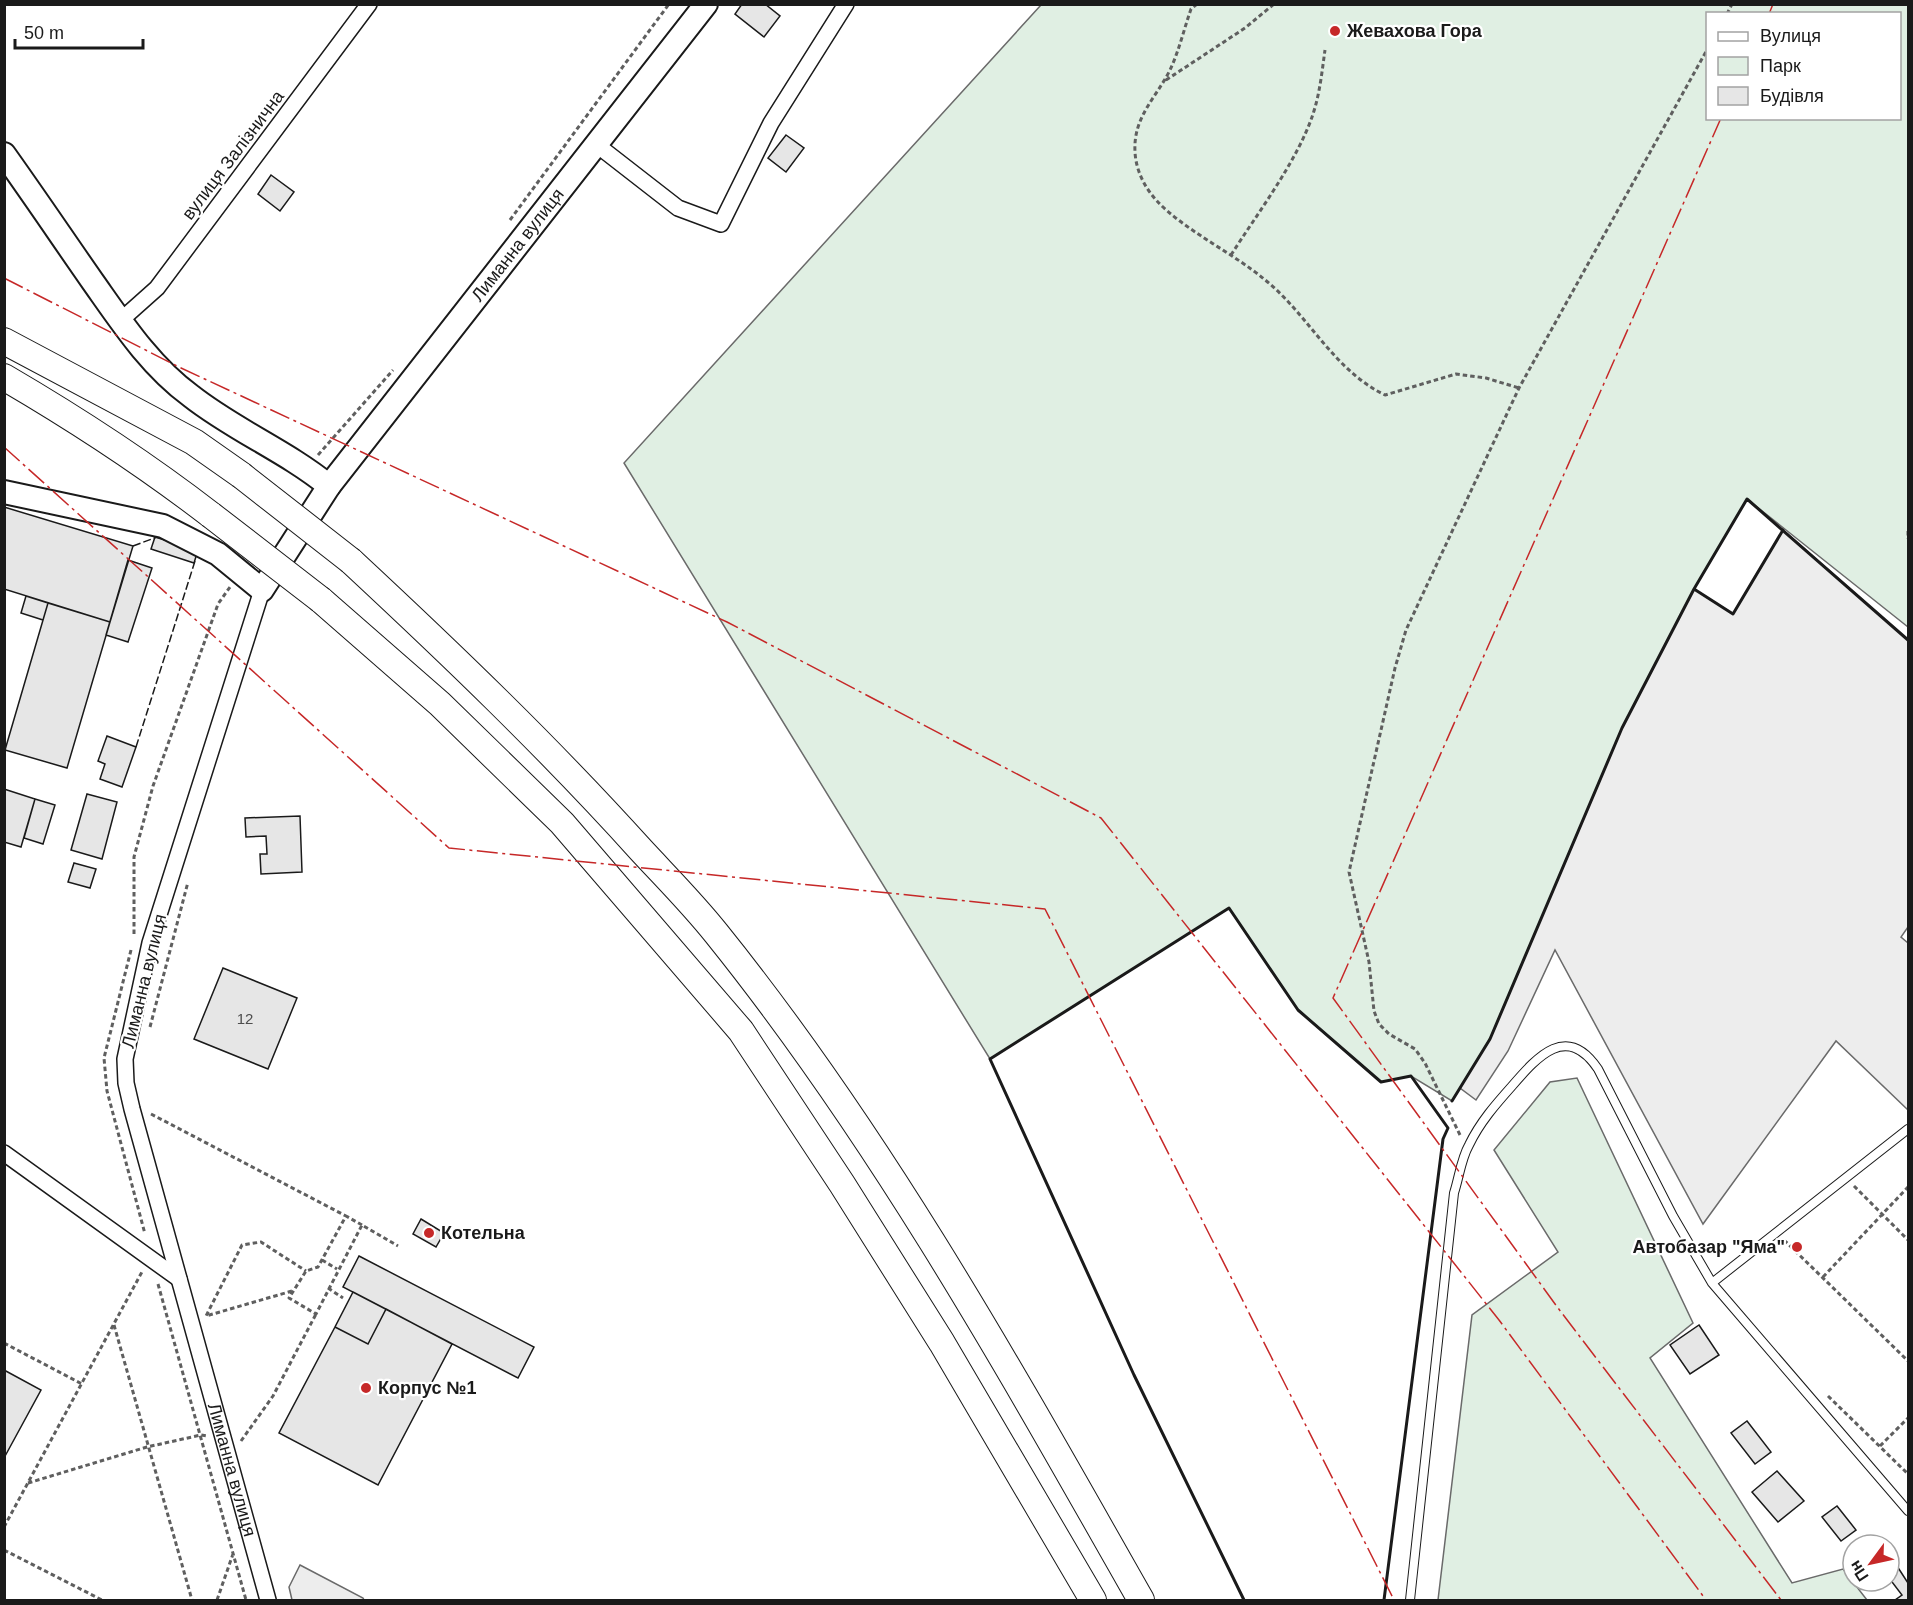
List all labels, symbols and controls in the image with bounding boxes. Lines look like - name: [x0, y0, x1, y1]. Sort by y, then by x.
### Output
- scale bar: [15, 12, 142, 50]
- legend: [1706, 12, 1901, 120]
- place label: Жевахова Гора: [1346, 21, 1483, 41]
- text: 50 m: [24, 23, 64, 43]
- marker: Жевахова Гора: [1328, 24, 1342, 38]
- text: Вулиця: [1760, 26, 1821, 46]
- text: Парк: [1760, 56, 1801, 76]
- street label: вулиця Залізнична: [178, 86, 289, 223]
- text: Будівля: [1760, 86, 1824, 106]
- street label: Лиманна вулиця: [467, 185, 568, 305]
- street label: Лиманна вулиця: [118, 912, 170, 1050]
- house number: 12: [237, 1010, 253, 1027]
- place label: Котельна: [441, 1223, 526, 1243]
- marker: Котельна: [422, 1226, 436, 1240]
- place label: Автобазар "Яма": [1632, 1237, 1785, 1257]
- marker: Автобазар "Яма": [1790, 1240, 1804, 1254]
- place label: Корпус №1: [378, 1378, 477, 1398]
- marker: Корпус №1: [359, 1381, 373, 1395]
- street label: Лиманна вулиця: [204, 1401, 260, 1539]
- north arrow: [1841, 1533, 1901, 1593]
- text: Пн: [1846, 1557, 1872, 1584]

